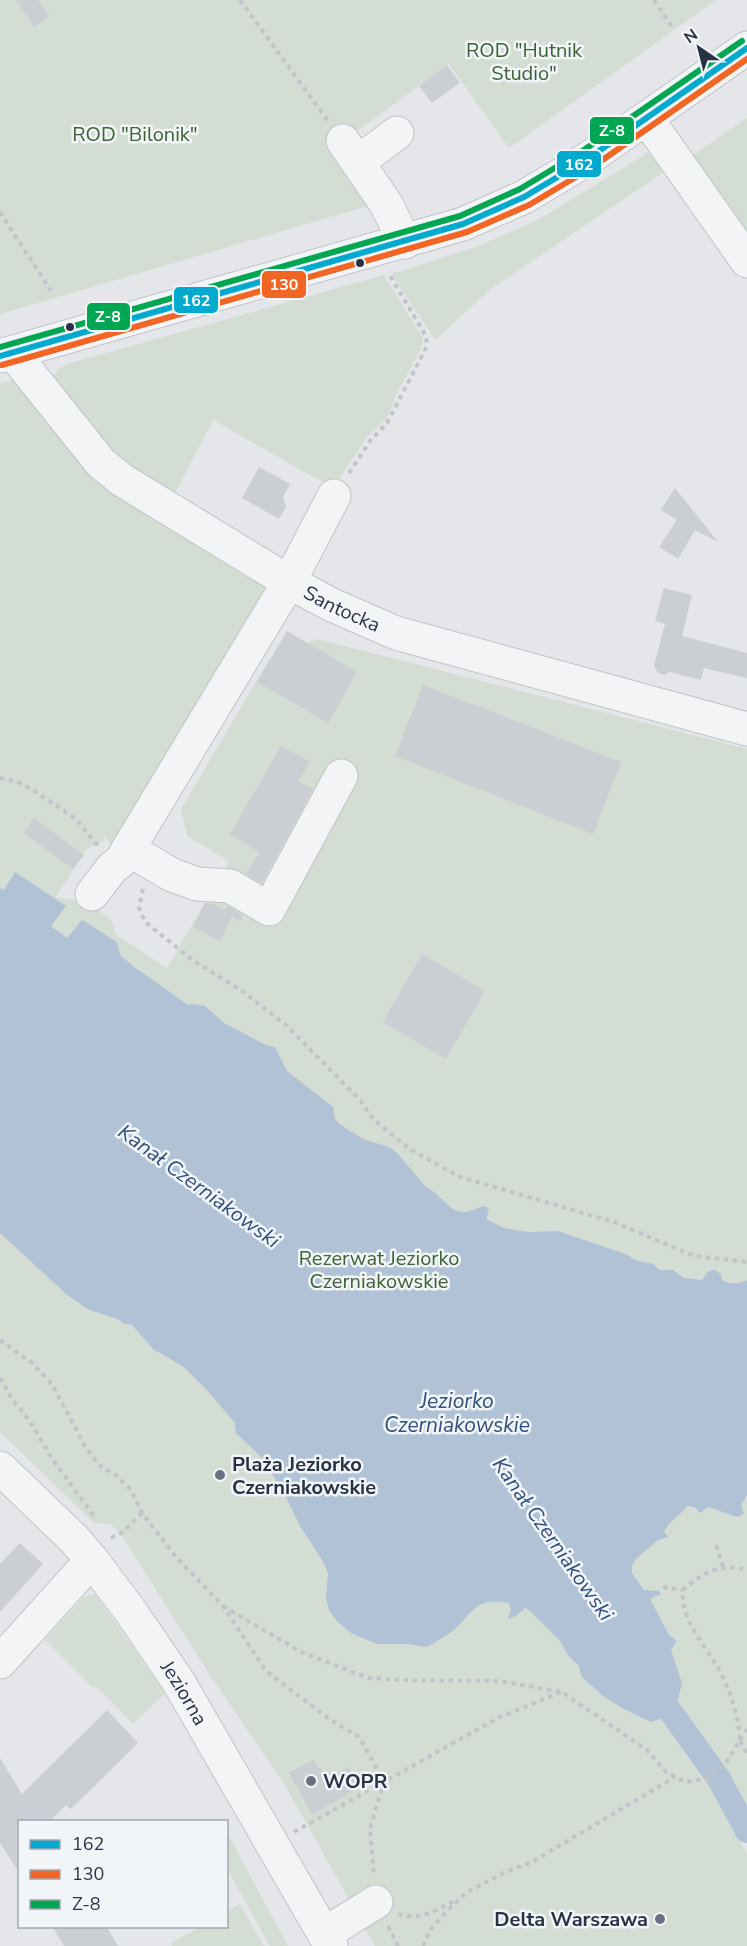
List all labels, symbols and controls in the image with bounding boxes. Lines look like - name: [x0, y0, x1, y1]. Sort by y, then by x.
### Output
- north arrow: [669, 18, 729, 78]
- text: N: [680, 24, 702, 49]
- park label: ROD "Hutnik Studio": [466, 37, 583, 87]
- line badge: Z-8: [589, 116, 635, 145]
- text: Z-8: [599, 120, 625, 142]
- park label: ROD "Bilonik": [72, 121, 198, 148]
- line badge: 162: [556, 150, 602, 178]
- text: 162: [565, 154, 593, 176]
- unlabelled marker: [354, 257, 366, 269]
- line badge: 130: [261, 270, 307, 299]
- text: 130: [270, 274, 298, 296]
- line badge: 162: [173, 286, 219, 314]
- text: 162: [182, 290, 210, 312]
- line badge: Z-8: [86, 302, 131, 331]
- text: Z-8: [95, 306, 121, 328]
- unlabelled marker: [64, 321, 76, 333]
- street label: Santocka: [299, 579, 385, 639]
- water label: Kanał Czerniakowski: [112, 1118, 286, 1255]
- park label: Rezerwat Jeziorko Czerniakowskie: [299, 1245, 459, 1295]
- water label: Jeziorko Czerniakowskie: [384, 1387, 530, 1439]
- place label: Plaża Jeziorko Czerniakowskie: [232, 1451, 376, 1501]
- water label: Kanał Czerniakowski: [486, 1452, 621, 1627]
- marker: Plaża Jeziorko Czerniakowskie: [213, 1468, 227, 1482]
- street label: Jeziorna: [153, 1654, 214, 1730]
- place label: WOPR: [323, 1768, 388, 1795]
- marker: WOPR: [304, 1774, 318, 1788]
- legend: [18, 1820, 228, 1928]
- text: 162: [72, 1832, 104, 1856]
- text: 130: [72, 1862, 104, 1886]
- text: Z-8: [72, 1892, 101, 1916]
- place label: Delta Warszawa: [494, 1906, 648, 1933]
- marker: Delta Warszawa: [653, 1912, 667, 1926]

